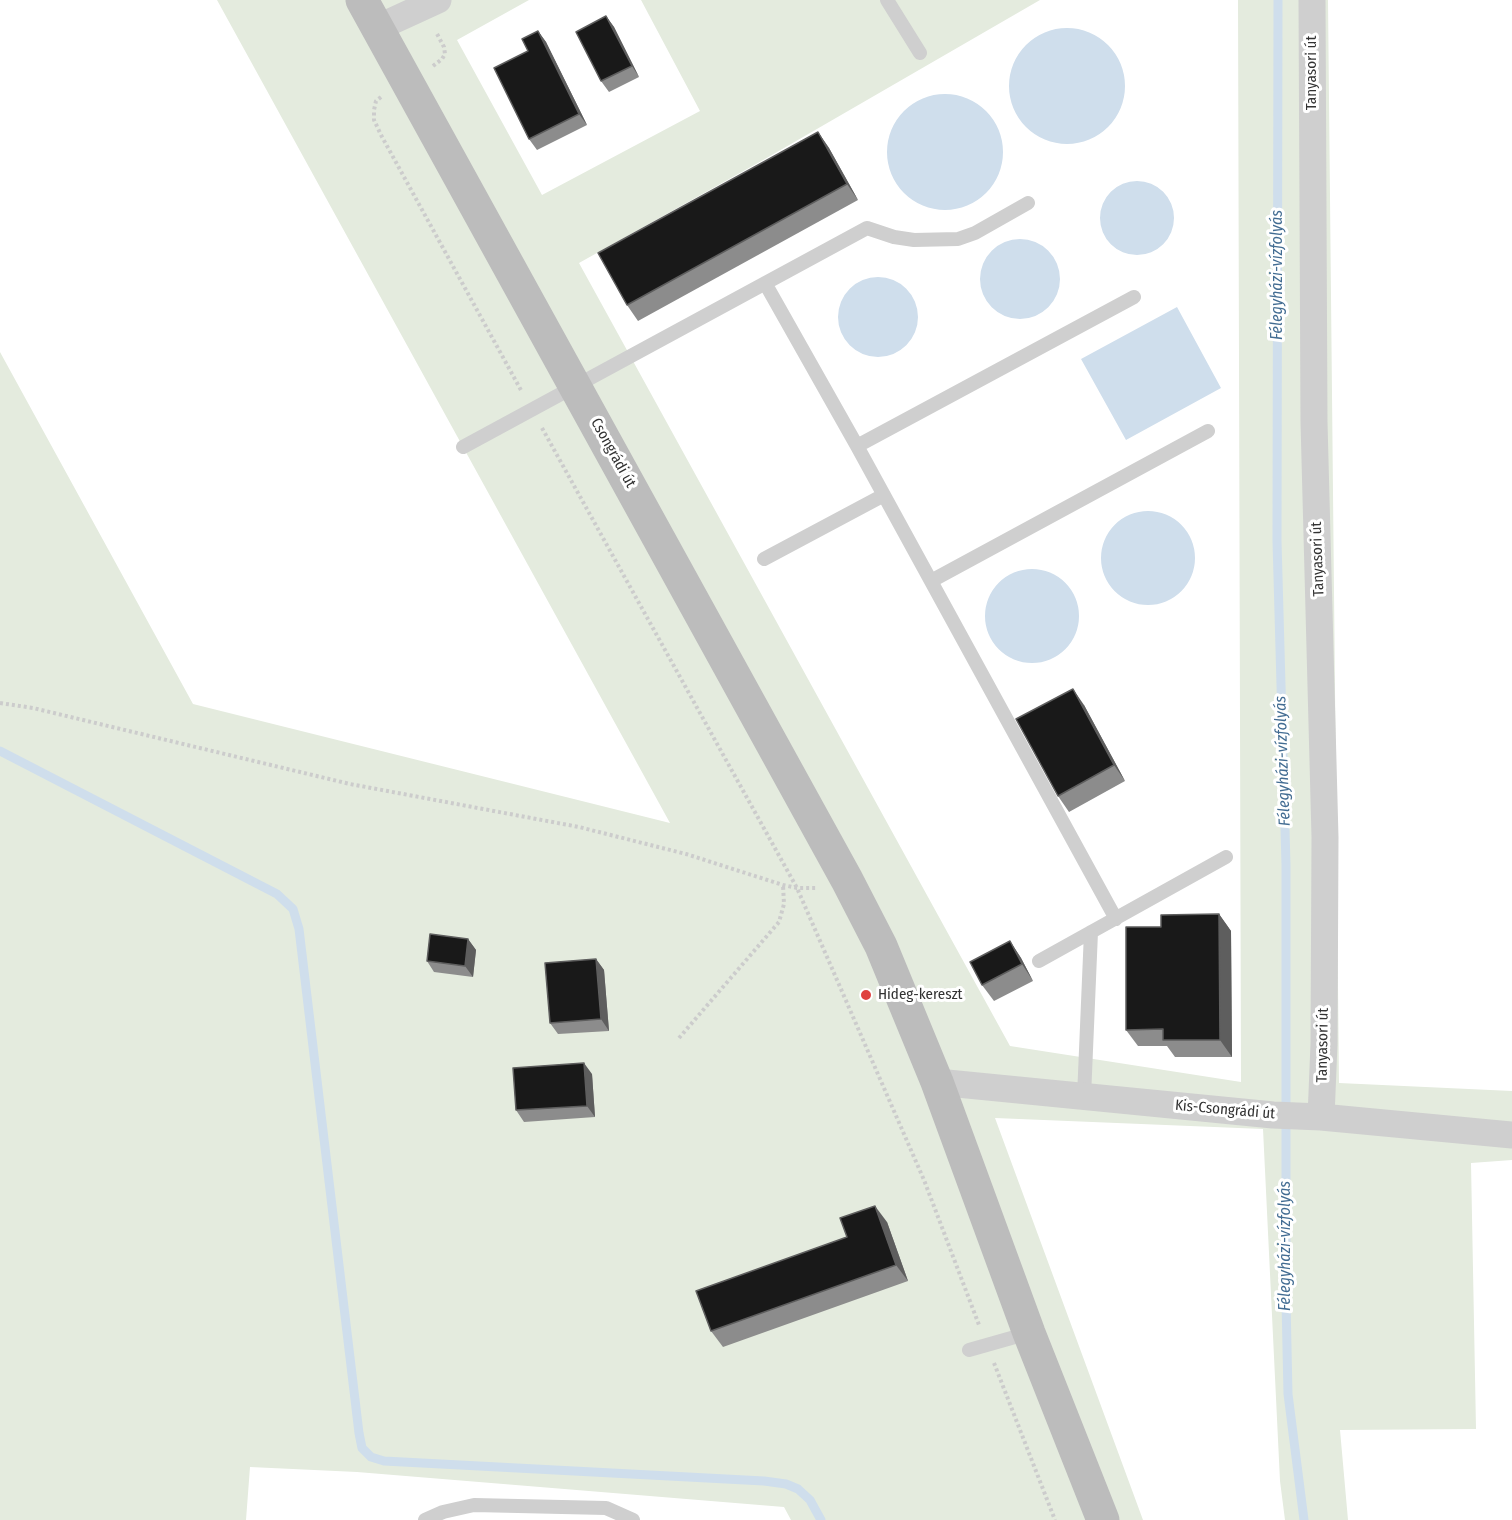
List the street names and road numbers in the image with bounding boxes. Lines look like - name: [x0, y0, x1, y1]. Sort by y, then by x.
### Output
- street label: Tanyasori út: [1303, 36, 1321, 110]
- street label: Csongrádi út: [586, 415, 640, 491]
- street label: Tanyasori út: [1308, 521, 1328, 597]
- street label: Tanyasori út: [1313, 1008, 1333, 1082]
- street label: Kis-Csongrádi út: [1174, 1097, 1276, 1123]

